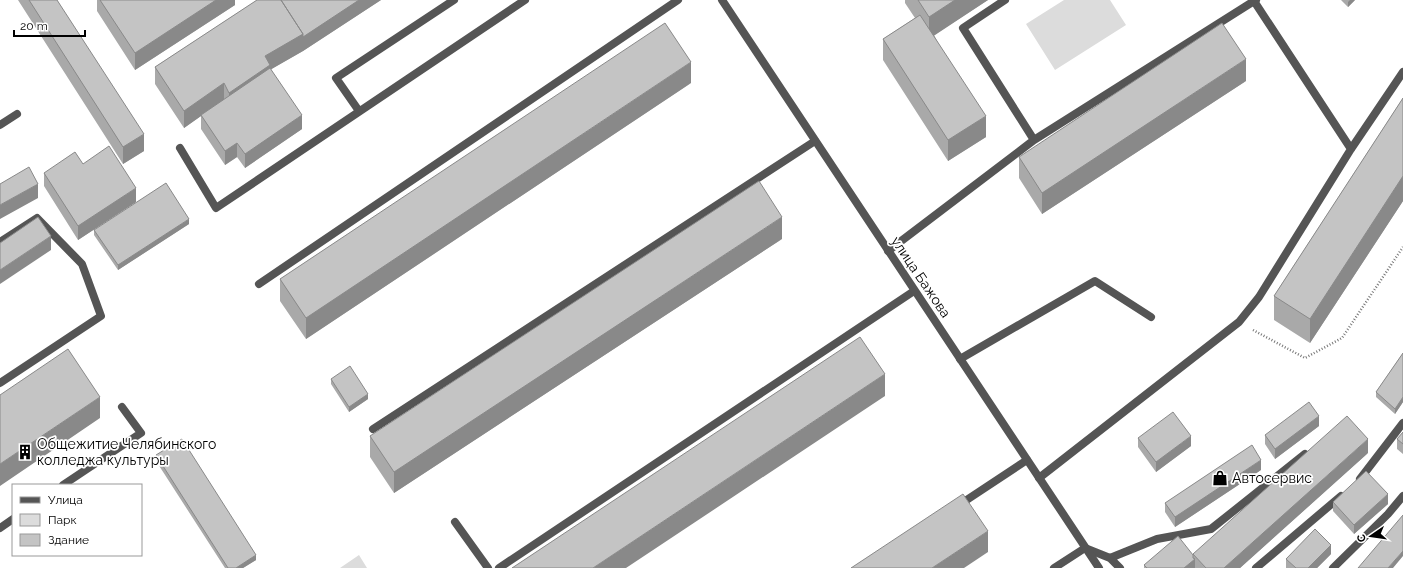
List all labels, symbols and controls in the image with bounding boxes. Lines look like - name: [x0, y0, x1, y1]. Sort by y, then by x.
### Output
- scale bar: [14, 12, 85, 38]
- text: 20 m: [20, 19, 48, 33]
- street label: улица Бажова: [888, 233, 954, 321]
- place label: Общежитие Челябинского колледжа культуры: [37, 436, 216, 468]
- building icon: Общежитие Челябинского колледжа культуры: [16, 443, 34, 461]
- shop icon: Автосервис: [1211, 469, 1229, 487]
- place label: Автосервис: [1232, 470, 1312, 486]
- legend: [12, 484, 142, 556]
- text: Улица: [48, 493, 83, 507]
- text: Парк: [48, 513, 77, 527]
- north arrow: [1351, 516, 1391, 556]
- text: Здание: [48, 533, 89, 547]
- text: С: [1354, 533, 1369, 543]

